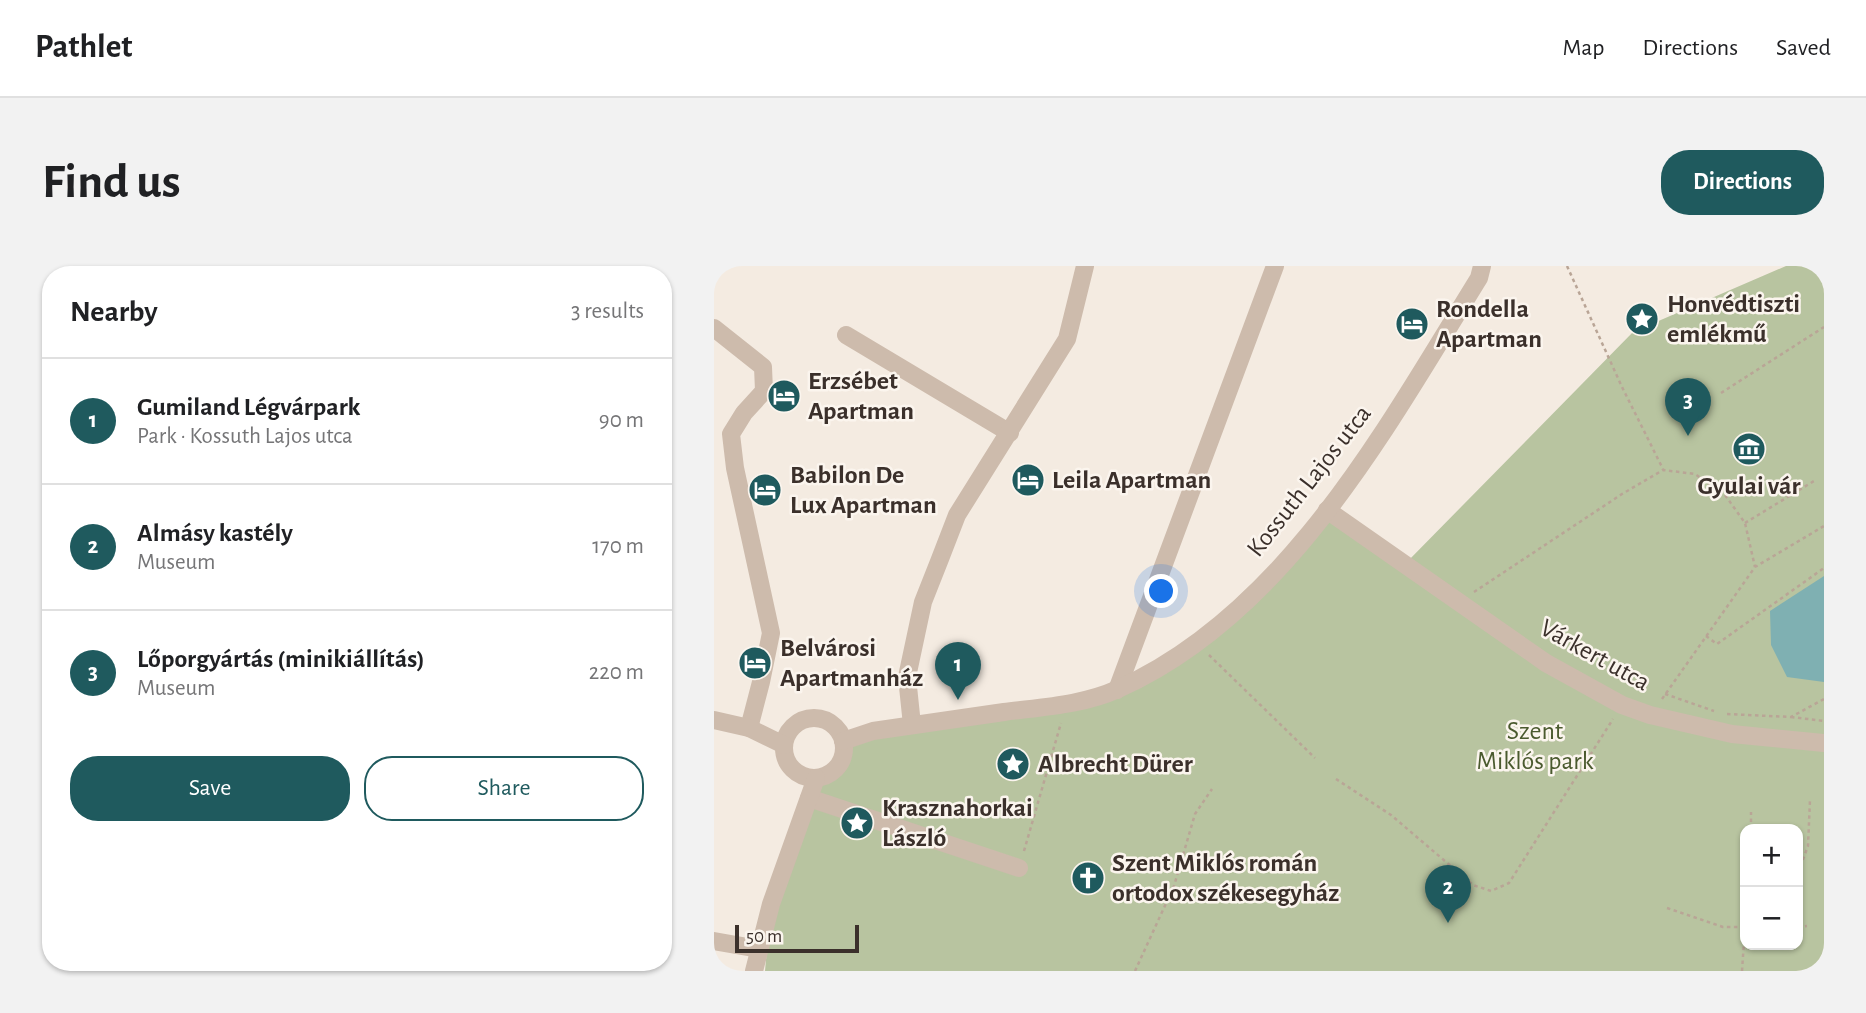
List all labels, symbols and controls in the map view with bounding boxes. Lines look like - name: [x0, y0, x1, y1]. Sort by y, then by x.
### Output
- text: Pathlet: [35, 31, 133, 64]
- text: Map: [1562, 36, 1604, 60]
- text: Directions: [1642, 36, 1738, 60]
- text: Saved: [1776, 36, 1831, 60]
- button: Directions: [1661, 150, 1824, 215]
- text: Find us: [42, 158, 181, 207]
- place label: Honvédtiszti emlékmű: [1667, 291, 1800, 347]
- place label: Rondella Apartman: [1436, 296, 1542, 352]
- text: Nearby: [70, 297, 158, 327]
- text: 3 results: [571, 300, 644, 323]
- place icon: Honvédtiszti emlékmű: [1623, 300, 1661, 338]
- hotel icon: Rondella Apartman: [1393, 305, 1431, 343]
- place label: Erzsébet Apartman: [808, 368, 914, 424]
- hotel icon: Erzsébet Apartman: [765, 377, 803, 415]
- pin: 3: [1665, 378, 1711, 436]
- text: Gumiland Légvárpark: [137, 394, 360, 420]
- street label: Kossuth Lajos utca: [1242, 400, 1376, 562]
- text: 1: [89, 409, 97, 432]
- text: 90 m: [599, 409, 644, 432]
- text: Park · Kossuth Lajos utca: [137, 425, 353, 448]
- museum icon: Gyulai vár: [1730, 430, 1768, 468]
- hotel icon: Leila Apartman: [1009, 461, 1047, 499]
- place label: Babilon De Lux Apartman: [790, 462, 937, 518]
- place label: Leila Apartman: [1052, 467, 1211, 493]
- hotel icon: Babilon De Lux Apartman: [746, 471, 784, 509]
- place label: Gyulai vár: [1698, 473, 1800, 499]
- text: Almásy kastély: [137, 520, 293, 546]
- text: 2: [88, 535, 98, 558]
- text: 170 m: [592, 535, 644, 558]
- text: Museum: [137, 551, 215, 574]
- your location: [1144, 574, 1178, 608]
- street label: Várkert utca: [1536, 614, 1654, 696]
- place label: Belvárosi Apartmanház: [780, 635, 923, 691]
- pin: 1: [935, 642, 981, 700]
- hotel icon: Belvárosi Apartmanház: [736, 644, 774, 682]
- text: Lőporgyártás (minikiállítás): [137, 646, 425, 672]
- text: 3: [88, 661, 98, 684]
- text: 220 m: [589, 661, 644, 684]
- text: Museum: [137, 677, 215, 700]
- park label: Szent Miklós park: [1476, 718, 1594, 774]
- place icon: Albrecht Dürer: [994, 745, 1032, 783]
- place label: Albrecht Dürer: [1038, 751, 1193, 777]
- button: Save: [70, 756, 350, 821]
- button: Share: [364, 756, 644, 821]
- place label: Krasznahorkai László: [882, 795, 1033, 851]
- place icon: Krasznahorkai László: [838, 804, 876, 842]
- map controls: [1740, 824, 1803, 950]
- button: +: [1740, 824, 1803, 887]
- place label: Szent Miklós román ortodox székesegyház: [1112, 850, 1339, 906]
- church icon: Szent Miklós román ortodox székesegyház: [1069, 859, 1107, 897]
- pin: 2: [1425, 865, 1471, 923]
- button: −: [1740, 887, 1803, 950]
- scale bar: [735, 922, 859, 954]
- text: 50 m: [746, 927, 782, 946]

